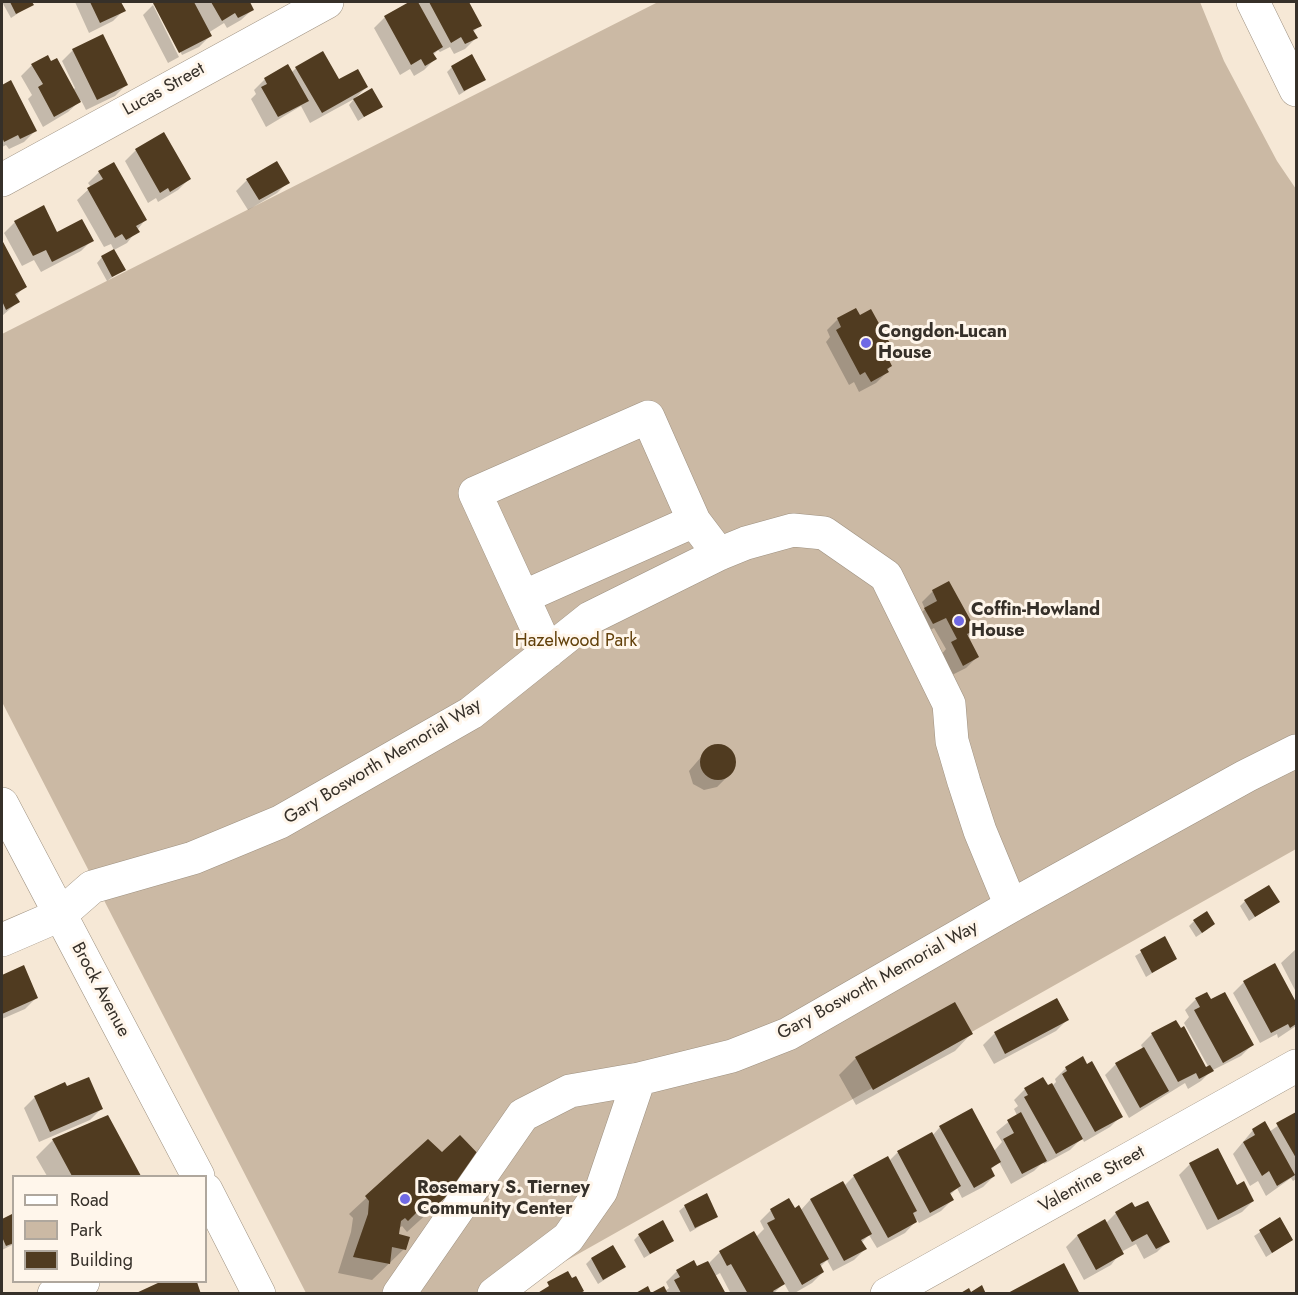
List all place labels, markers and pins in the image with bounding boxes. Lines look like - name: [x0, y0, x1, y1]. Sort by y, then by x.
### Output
- place label: Congdon-Lucan House: [878, 322, 1007, 364]
- marker: Congdon-Lucan House: [859, 336, 873, 350]
- place label: Coffin-Howland House: [971, 600, 1100, 642]
- marker: Coffin-Howland House: [952, 614, 966, 628]
- place label: Rosemary S. Tierney Community Center: [417, 1178, 590, 1220]
- marker: Rosemary S. Tierney Community Center: [398, 1192, 412, 1206]

